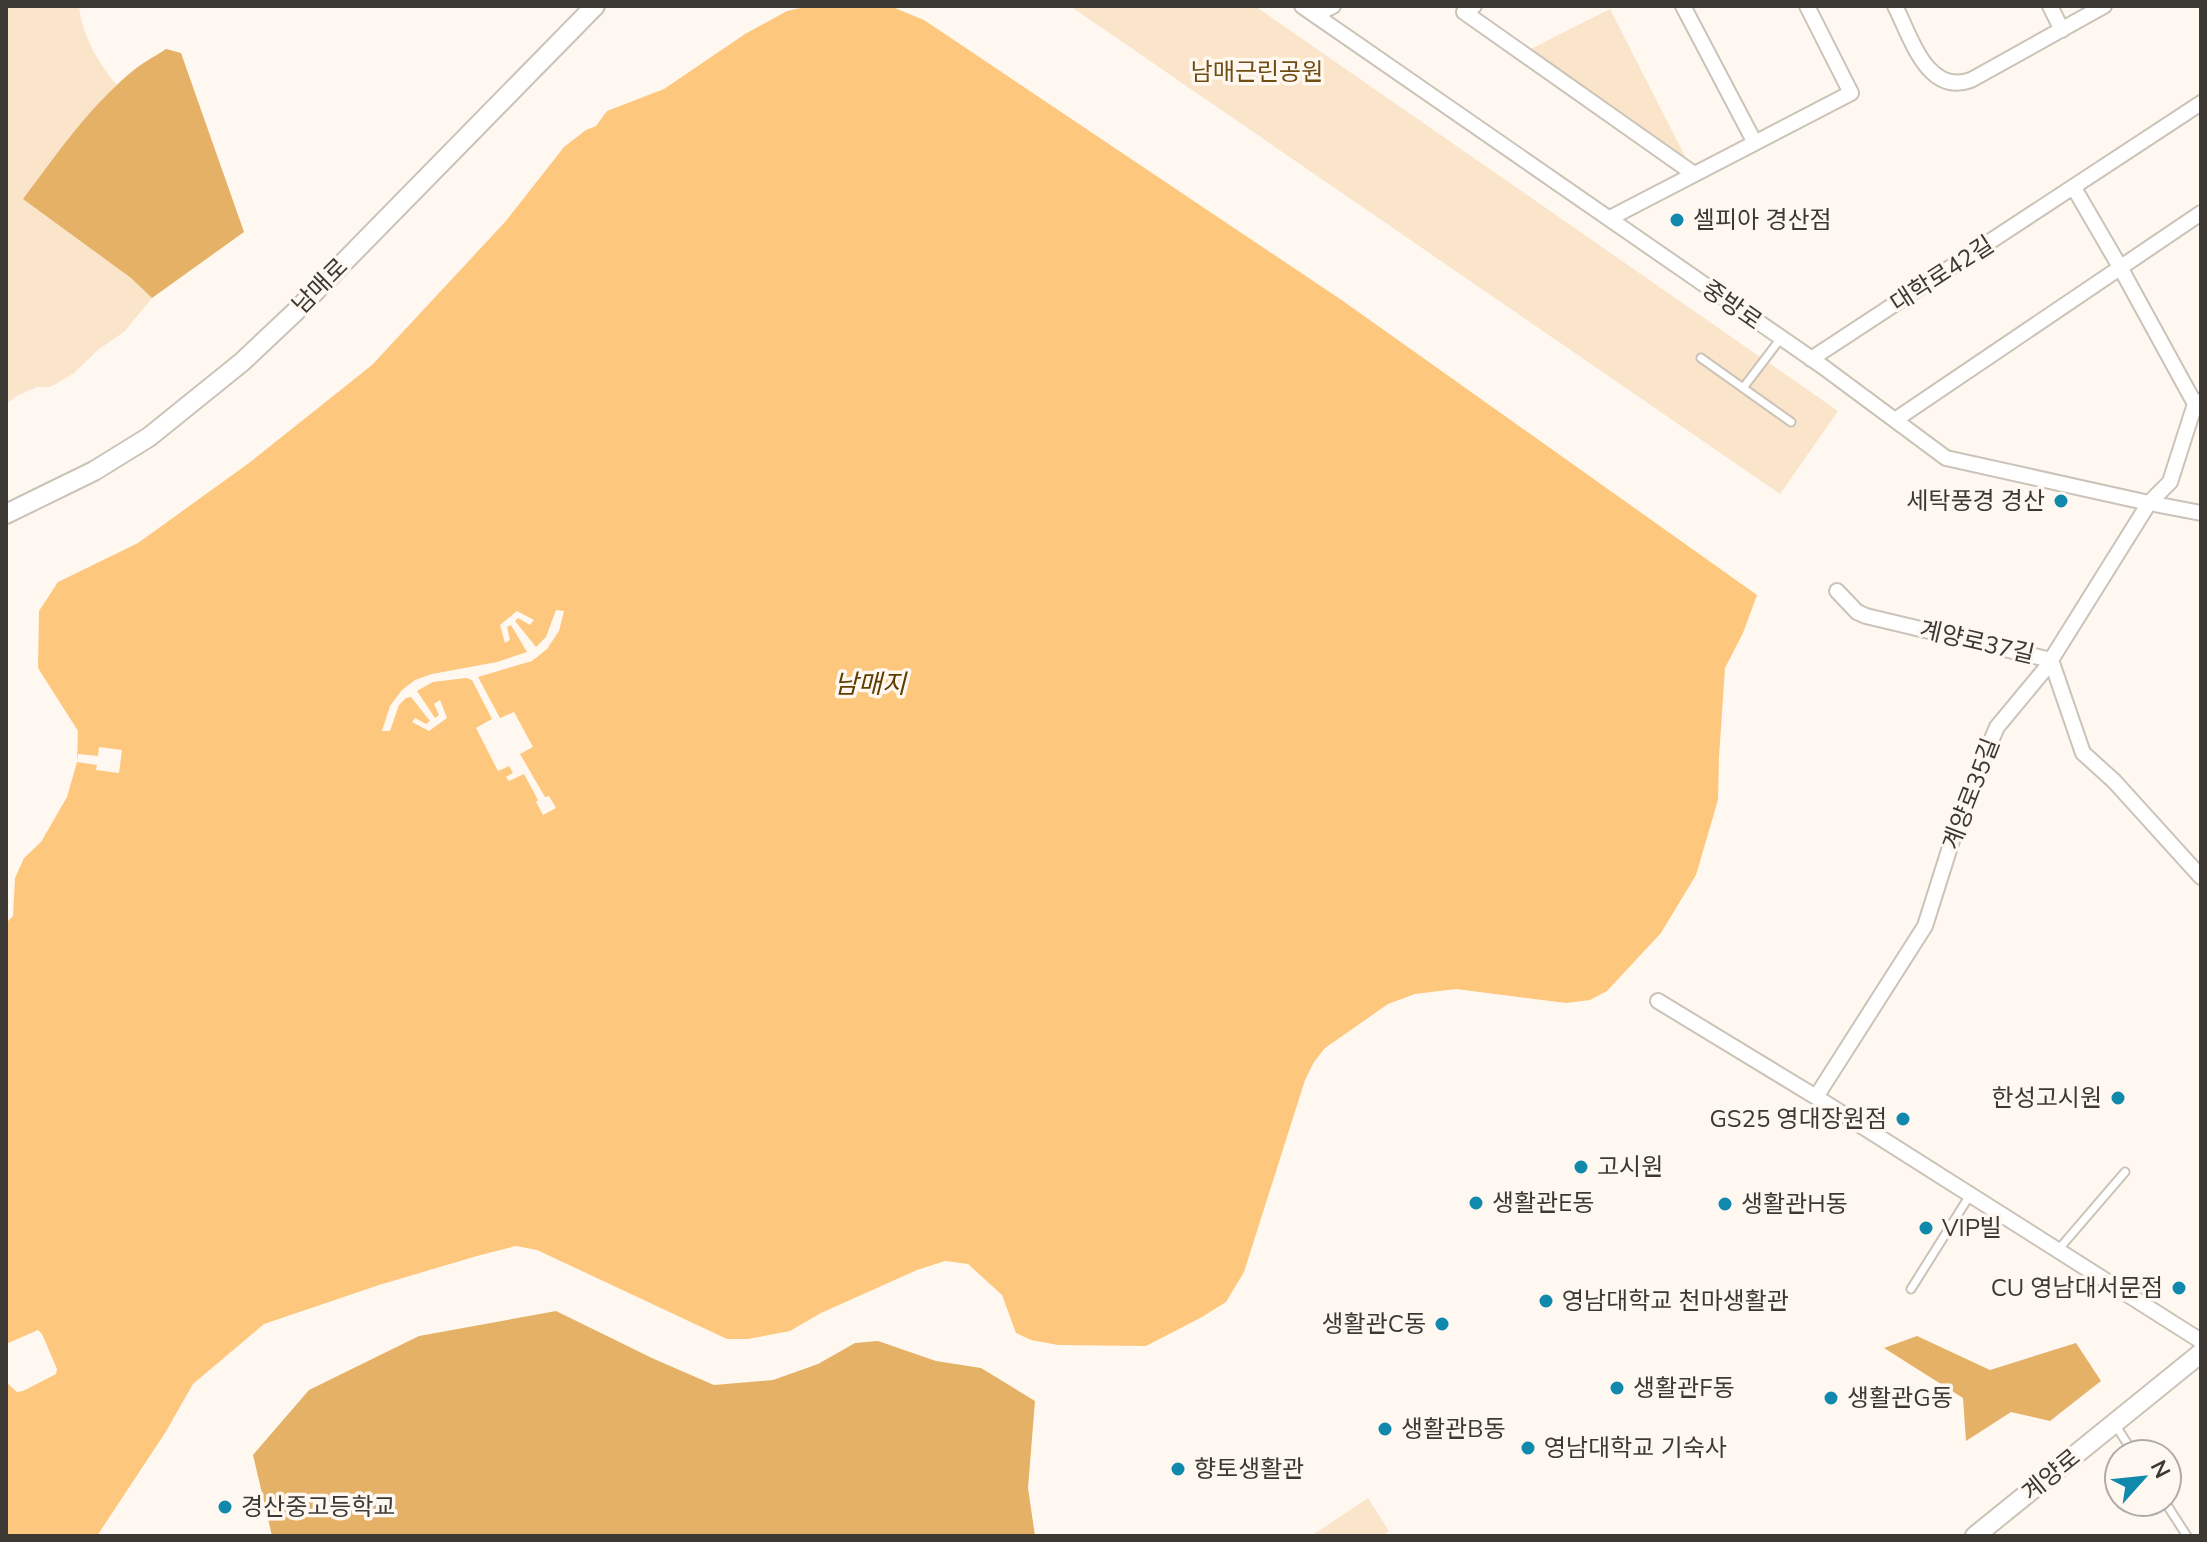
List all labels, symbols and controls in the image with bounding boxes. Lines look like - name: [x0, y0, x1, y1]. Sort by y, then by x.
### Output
- park label: 남매근린공원: [1191, 56, 1323, 88]
- place label: 셀피아 경산점: [1693, 204, 1832, 236]
- marker: 셀피아 경산점: [1668, 211, 1686, 229]
- street label: 대학로42길: [1884, 229, 2000, 319]
- street label: 남매로: [285, 251, 355, 321]
- street label: 중방로: [1696, 273, 1768, 337]
- place label: 세탁풍경 경산: [1906, 485, 2045, 517]
- marker: 세탁풍경 경산: [2052, 492, 2070, 510]
- street label: 계양로37길: [1916, 613, 2038, 671]
- water label: 남매지: [834, 667, 908, 702]
- street label: 계양로35길: [1935, 734, 2007, 854]
- place label: 한성고시원: [1992, 1082, 2102, 1114]
- marker: 한성고시원: [2109, 1089, 2127, 1107]
- place label: GS25 영대장원점: [1709, 1103, 1887, 1135]
- marker: GS25 영대장원점: [1894, 1110, 1912, 1128]
- place label: 고시원: [1597, 1151, 1663, 1183]
- marker: 고시원: [1572, 1158, 1590, 1176]
- place label: 생활관E동: [1492, 1187, 1594, 1219]
- place label: 생활관H동: [1741, 1188, 1848, 1220]
- marker: 생활관E동: [1467, 1194, 1485, 1212]
- marker: 생활관H동: [1716, 1195, 1734, 1213]
- place label: VIP빌: [1941, 1212, 2002, 1244]
- marker: VIP빌: [1917, 1219, 1935, 1237]
- place label: CU 영남대서문점: [1991, 1272, 2163, 1304]
- marker: CU 영남대서문점: [2170, 1279, 2188, 1297]
- place label: 영남대학교 천마생활관: [1562, 1285, 1789, 1317]
- marker: 영남대학교 천마생활관: [1537, 1292, 1555, 1310]
- place label: 생활관C동: [1322, 1308, 1426, 1340]
- marker: 생활관C동: [1433, 1315, 1451, 1333]
- place label: 생활관F동: [1633, 1372, 1734, 1404]
- marker: 생활관F동: [1608, 1379, 1626, 1397]
- place label: 생활관G동: [1847, 1382, 1953, 1414]
- marker: 생활관G동: [1822, 1389, 1840, 1407]
- place label: 생활관B동: [1401, 1413, 1506, 1445]
- marker: 생활관B동: [1376, 1420, 1394, 1438]
- place label: 영남대학교 기숙사: [1544, 1432, 1727, 1464]
- north arrow: [2103, 1438, 2183, 1518]
- marker: 영남대학교 기숙사: [1519, 1439, 1537, 1457]
- street label: 계양로: [2015, 1442, 2087, 1508]
- place label: 향토생활관: [1194, 1453, 1304, 1485]
- text: N: [2143, 1455, 2177, 1484]
- marker: 향토생활관: [1169, 1460, 1187, 1478]
- place label: 경산중고등학교: [241, 1491, 396, 1523]
- marker: 경산중고등학교: [216, 1498, 234, 1516]

